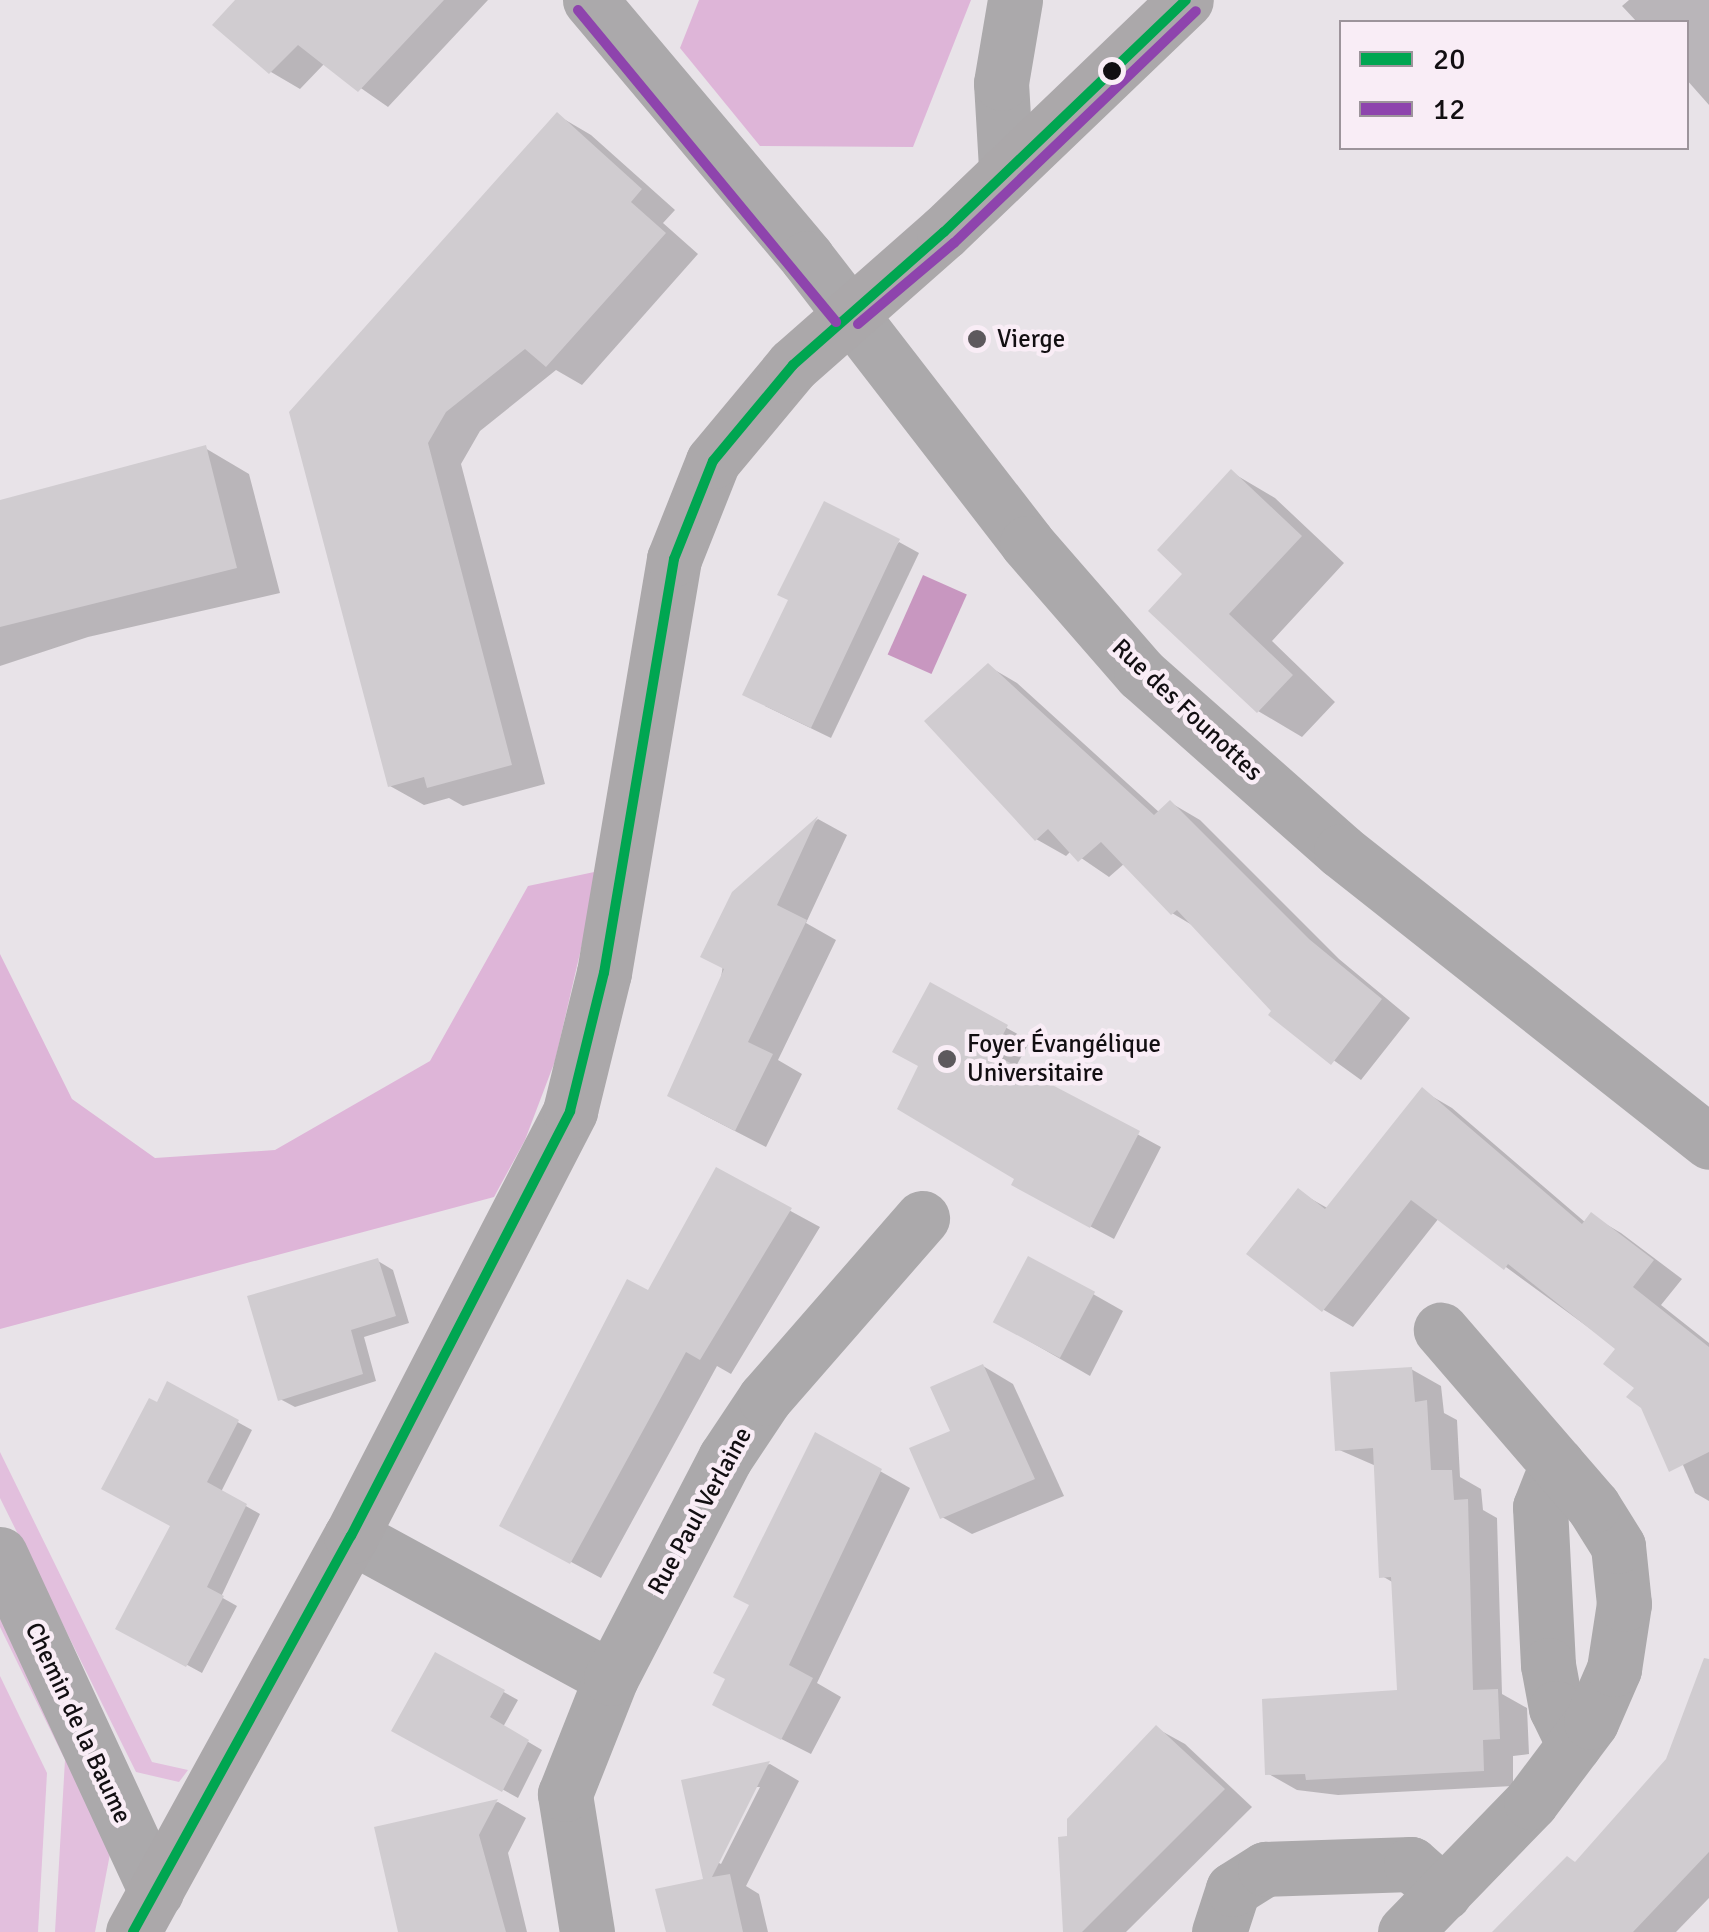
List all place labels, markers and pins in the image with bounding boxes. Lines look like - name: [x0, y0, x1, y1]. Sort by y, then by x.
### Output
- unlabelled marker: [1102, 61, 1122, 81]
- place label: Vierge: [997, 324, 1065, 354]
- marker: Vierge: [966, 328, 988, 350]
- place label: Foyer Évangélique Universitaire: [967, 1030, 1161, 1089]
- marker: Foyer Évangélique Universitaire: [936, 1048, 958, 1070]

